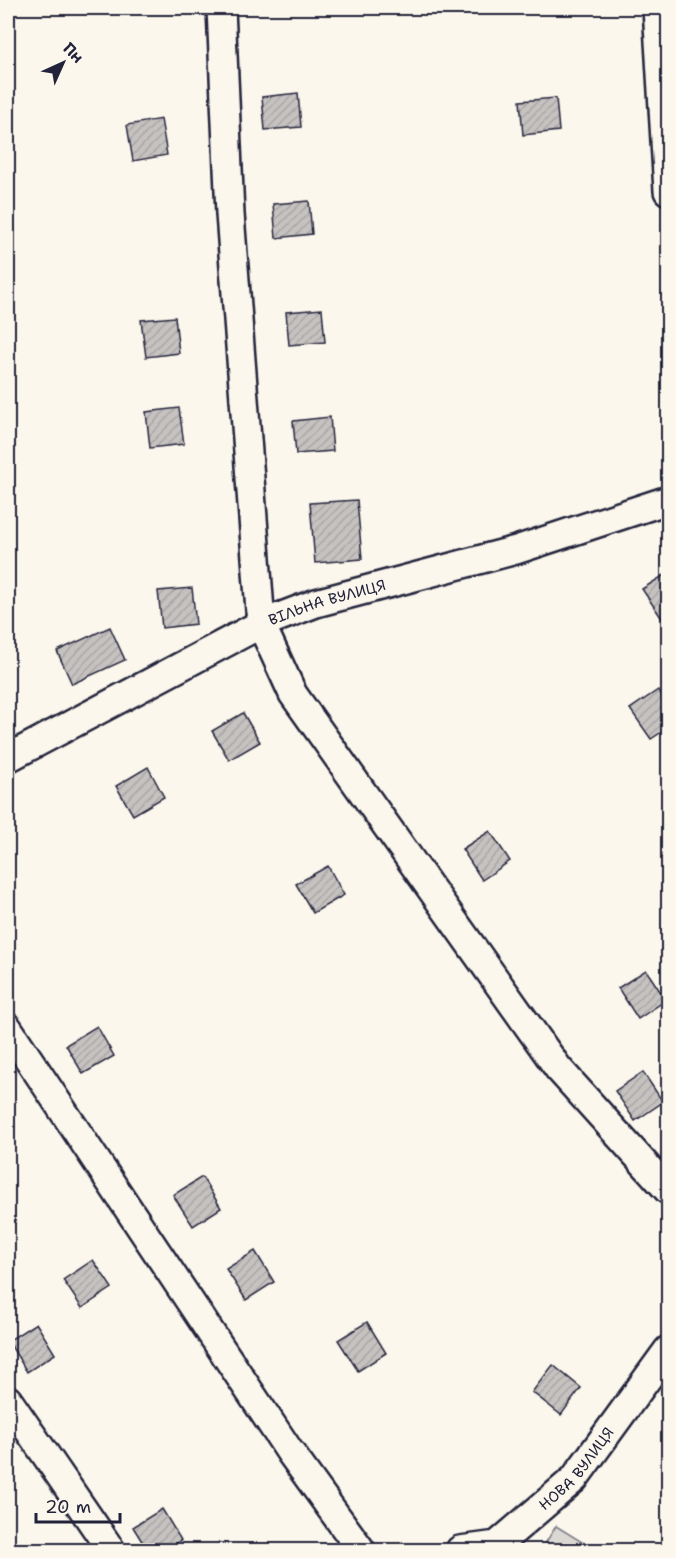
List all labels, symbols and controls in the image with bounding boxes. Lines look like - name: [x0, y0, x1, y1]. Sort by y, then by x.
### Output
- north arrow: [33, 33, 93, 93]
- text: Пн: [58, 38, 88, 68]
- street label: ВІЛЬНА ВУЛИЦЯ: [266, 575, 388, 630]
- street label: НОВА ВУЛИЦЯ: [535, 1423, 619, 1515]
- scale bar: [36, 1486, 120, 1524]
- text: 20 m: [45, 1495, 91, 1519]

